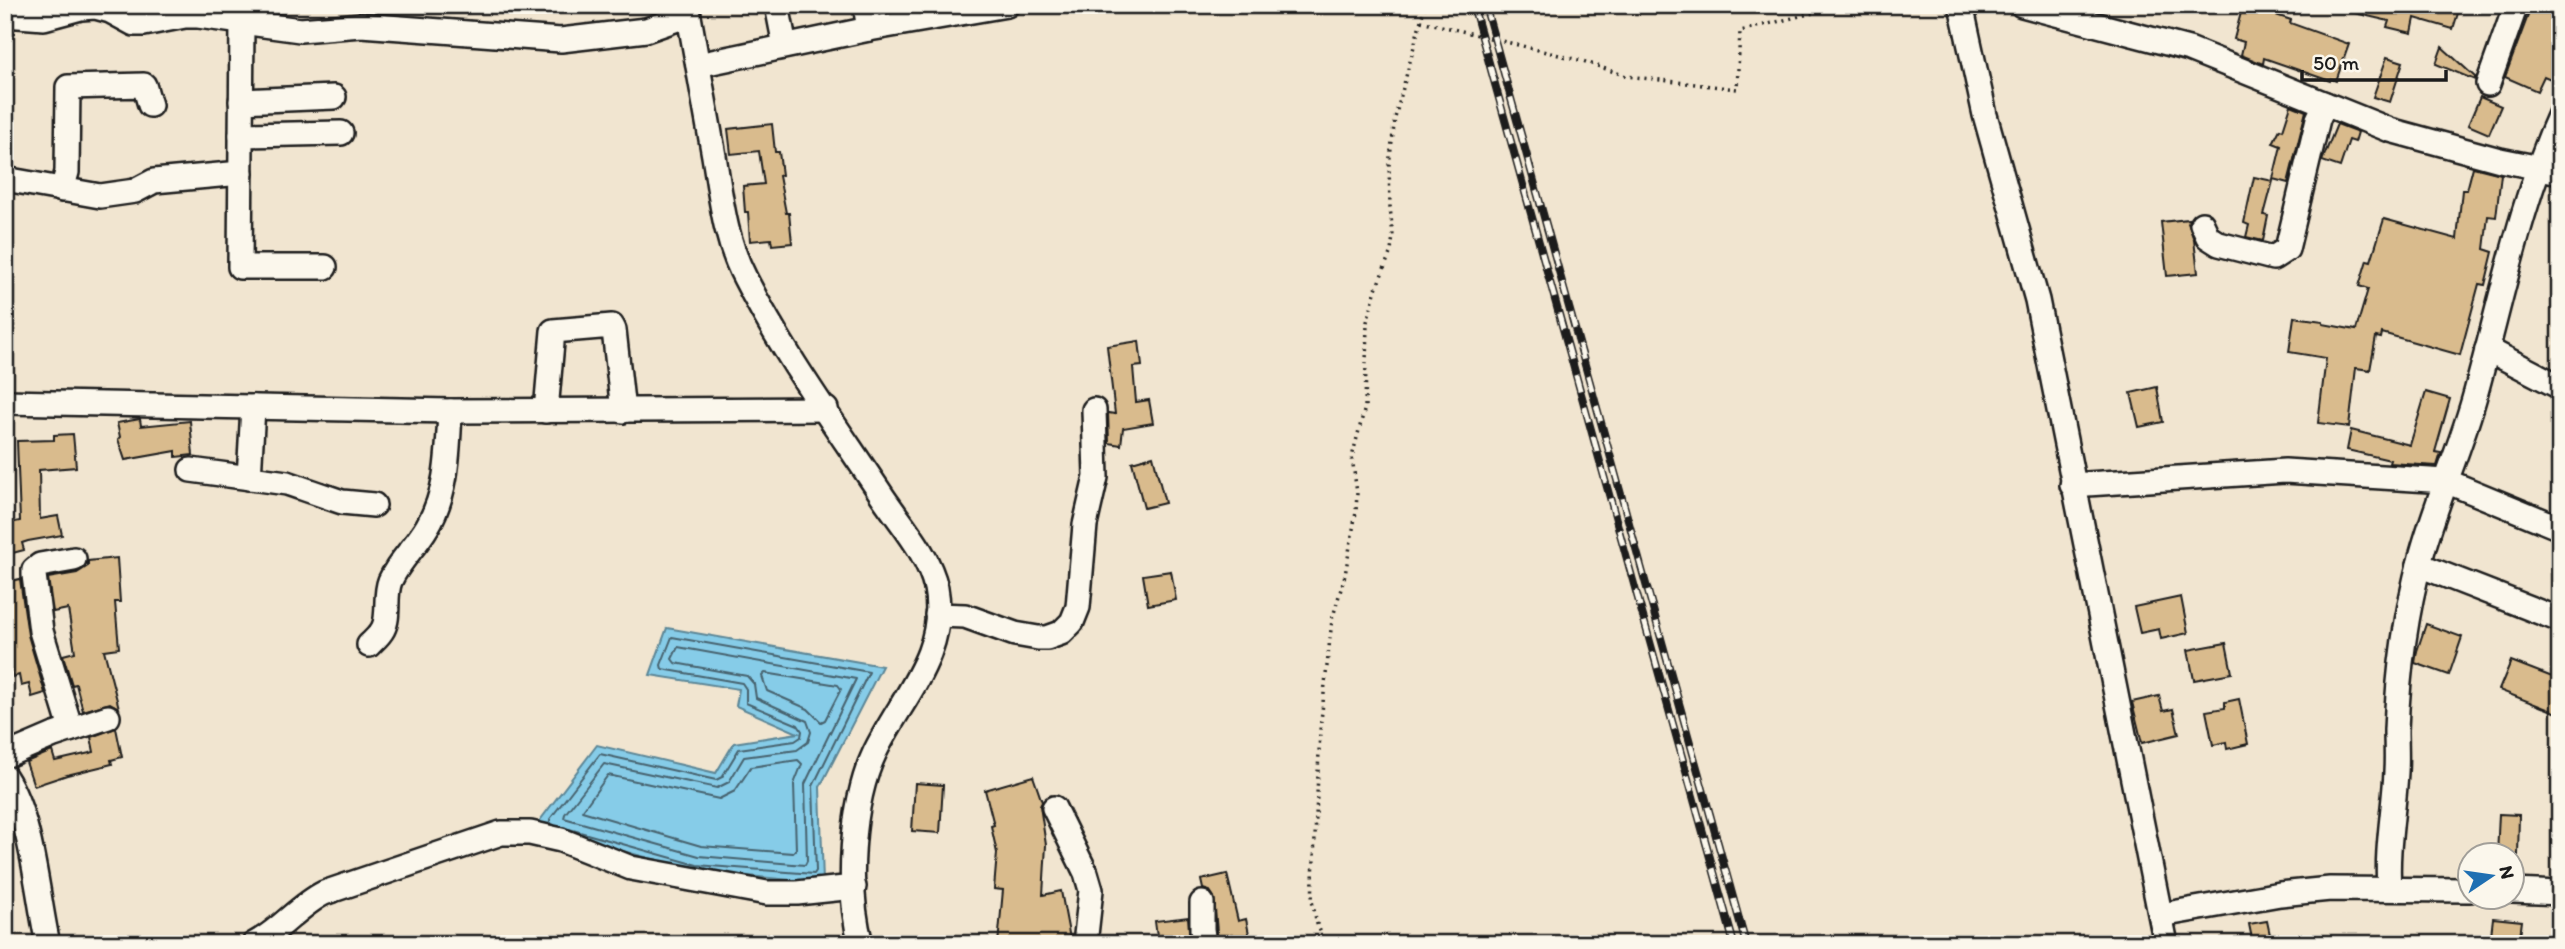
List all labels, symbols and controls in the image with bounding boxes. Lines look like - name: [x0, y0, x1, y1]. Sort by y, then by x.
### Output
- scale bar: [2302, 38, 2446, 82]
- text: 50 m: [2313, 50, 2360, 75]
- north arrow: [2456, 841, 2526, 911]
- text: N: [2494, 863, 2520, 881]

